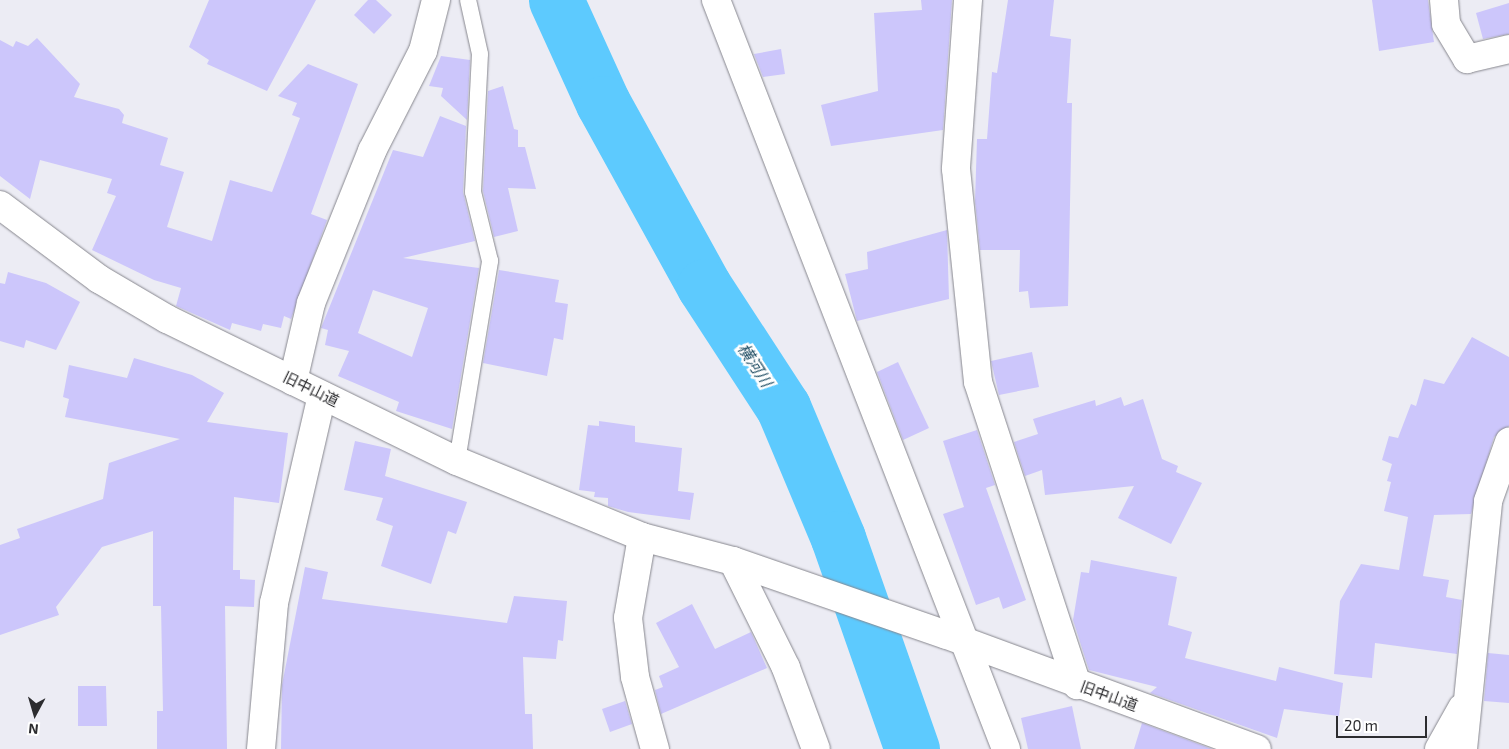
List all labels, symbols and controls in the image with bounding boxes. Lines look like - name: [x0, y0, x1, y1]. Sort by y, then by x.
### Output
- water label: 横河川: [734, 340, 776, 390]
- street label: 旧中山道: [280, 368, 342, 410]
- street label: 旧中山道: [1078, 677, 1140, 715]
- north arrow: [10, 689, 60, 739]
- scale bar: [1339, 706, 1430, 738]
- text: 20 m: [1344, 716, 1378, 734]
- text: N: [27, 720, 39, 738]

